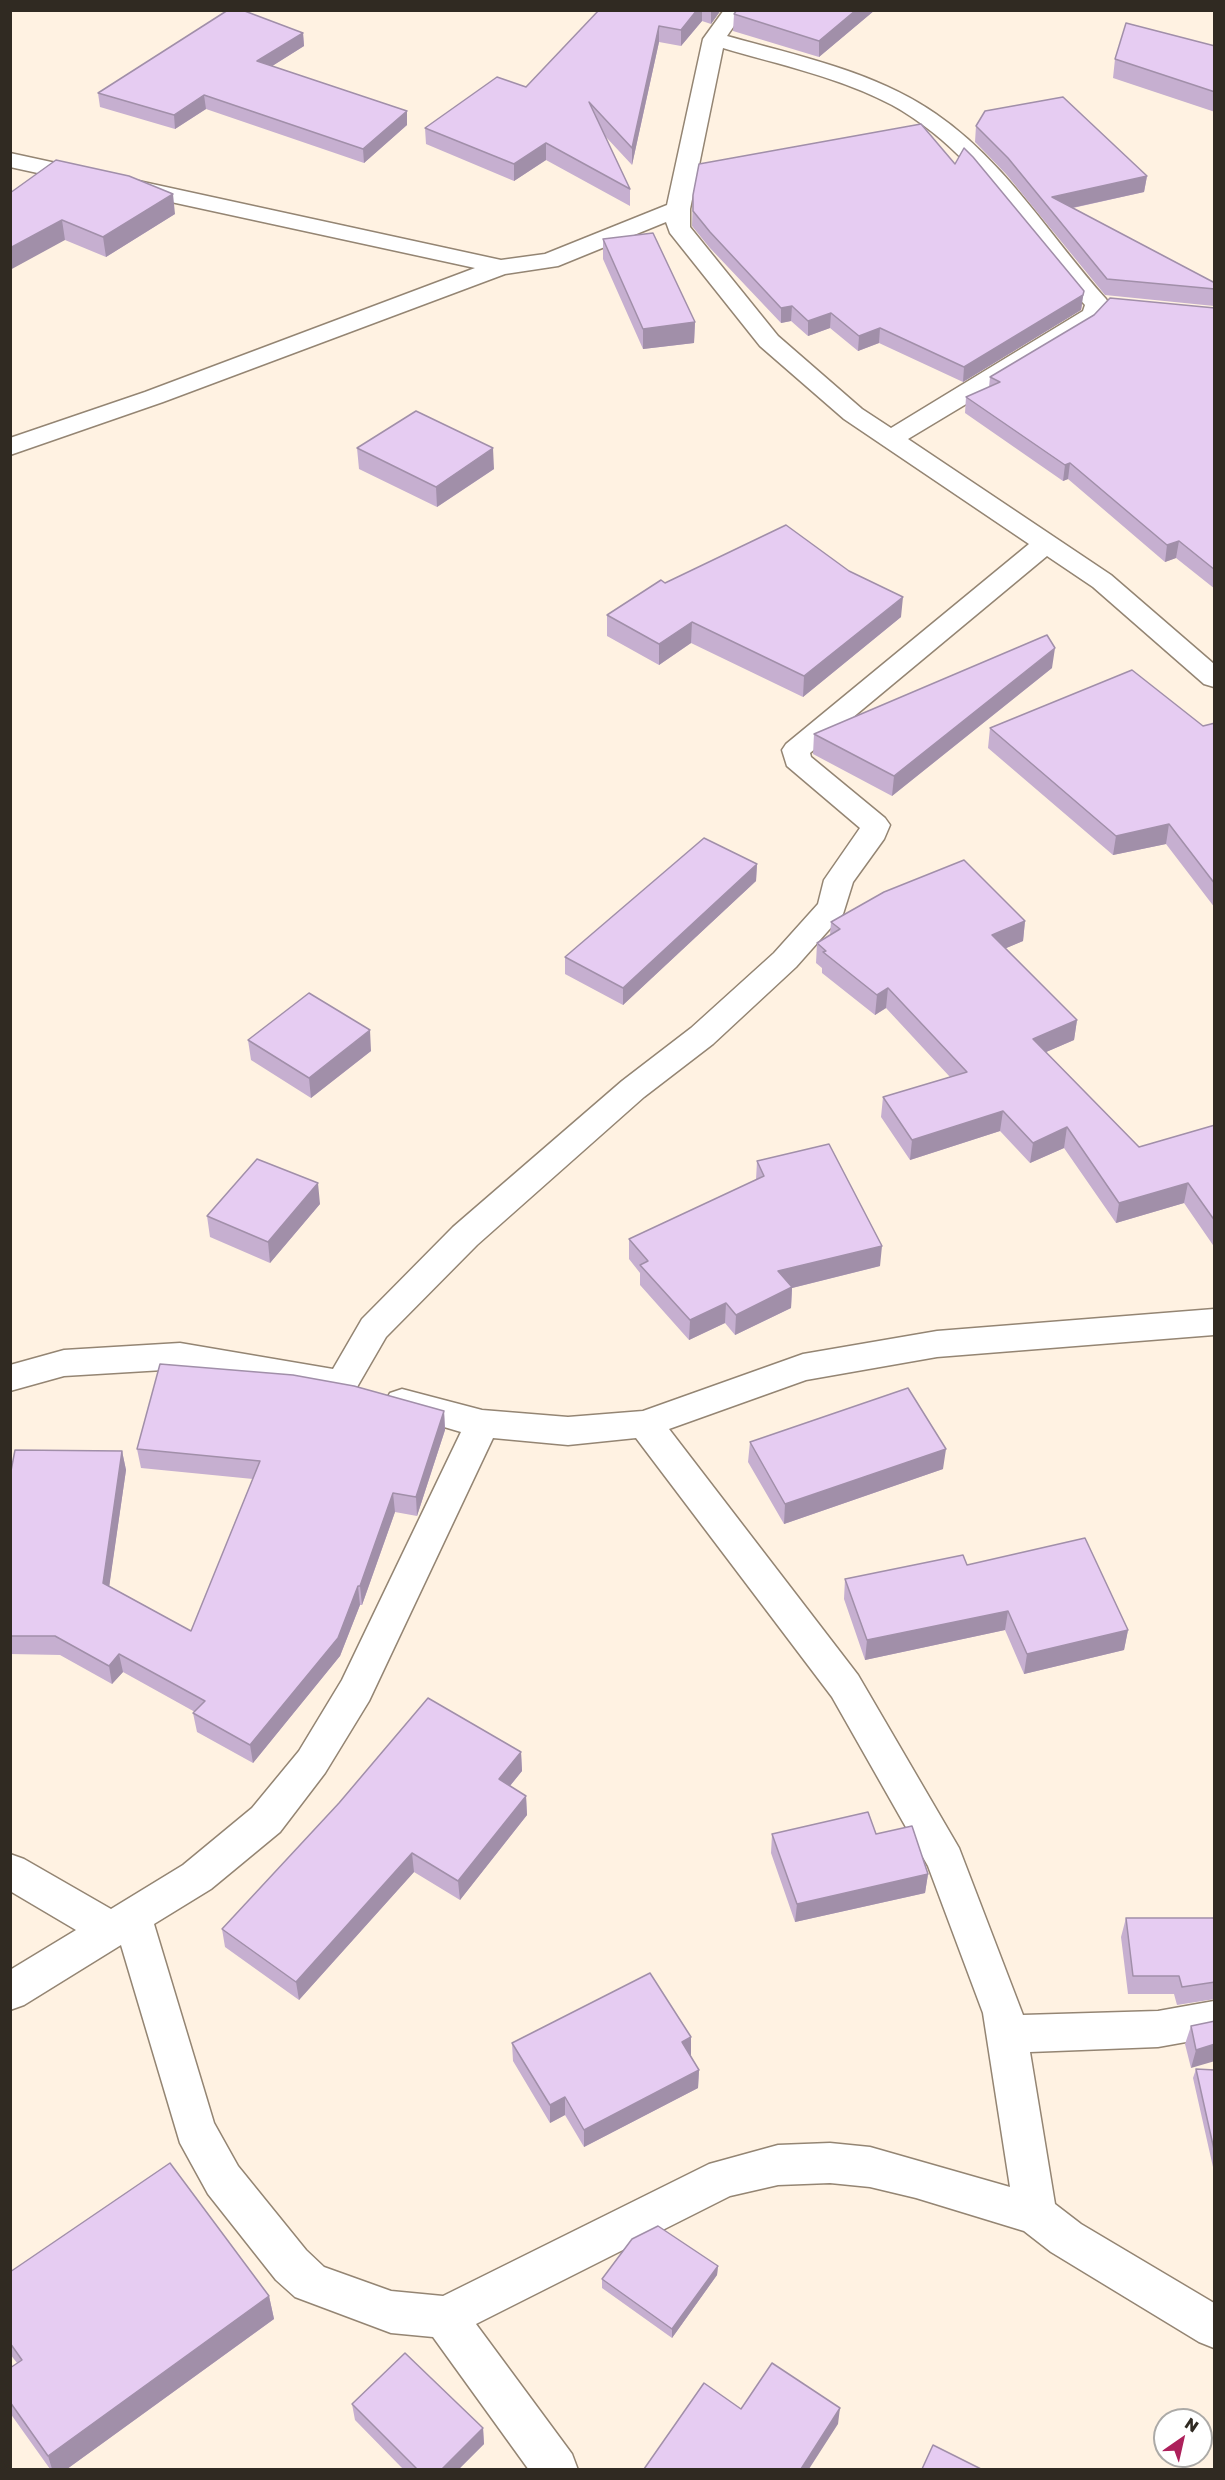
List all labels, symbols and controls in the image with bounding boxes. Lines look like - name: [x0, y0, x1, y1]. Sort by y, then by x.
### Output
- north arrow: [1153, 2408, 1213, 2468]
- text: N: [1181, 2413, 1203, 2436]

